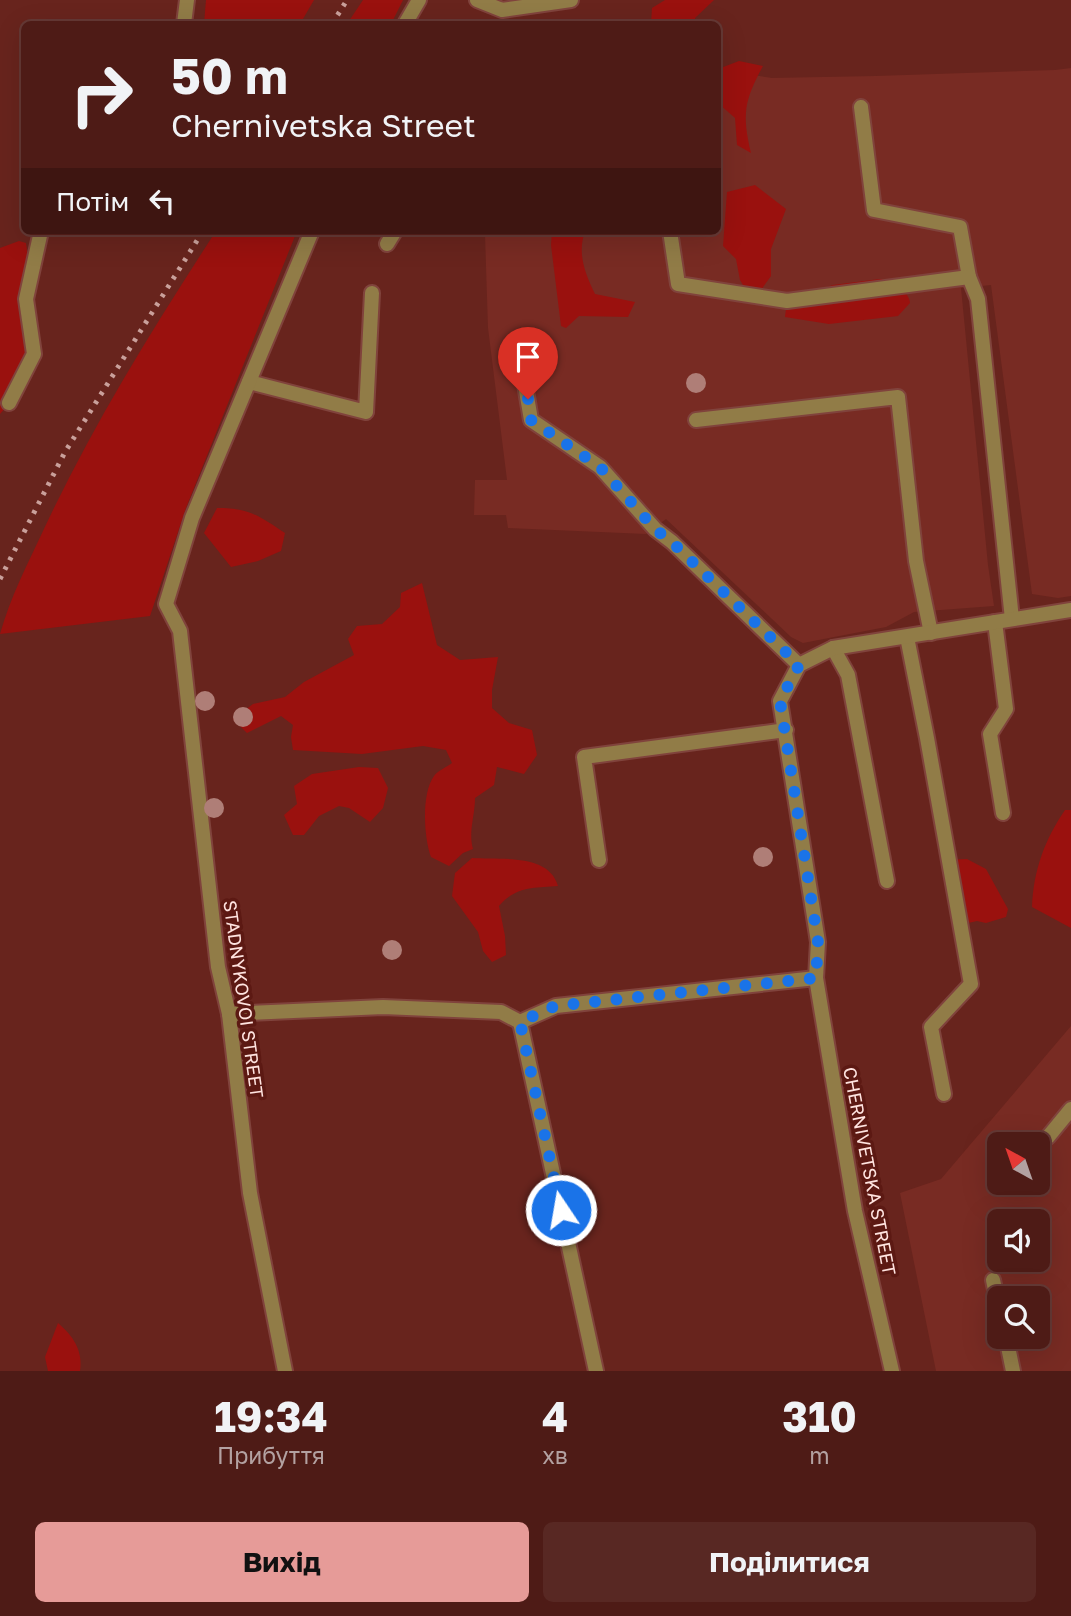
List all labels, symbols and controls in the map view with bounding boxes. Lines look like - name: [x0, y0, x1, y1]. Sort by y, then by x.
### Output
- text: 50 m: [171, 46, 288, 105]
- icon: right: [56, 49, 147, 140]
- text: Chernivetska Street: [171, 106, 476, 144]
- icon: left: [143, 182, 181, 220]
- text: Потім: [56, 186, 129, 217]
- pin: [498, 327, 558, 399]
- icon: arrive: [509, 338, 547, 376]
- street label: STADNYKOVOI STREET: [219, 899, 269, 1099]
- street label: CHERNIVETSKA STREET: [839, 1065, 901, 1277]
- north arrow: [987, 1132, 1050, 1195]
- map controls: [987, 1132, 1050, 1349]
- position arrow: [524, 1173, 598, 1247]
- button: sound: [987, 1209, 1050, 1272]
- button: search: [987, 1286, 1050, 1349]
- text: 19:34: [214, 1391, 328, 1441]
- text: 4: [542, 1391, 568, 1441]
- text: 310: [782, 1391, 857, 1441]
- text: Прибуття: [217, 1441, 325, 1469]
- text: хв: [542, 1441, 568, 1469]
- text: m: [809, 1441, 830, 1469]
- button: Вихід: [35, 1522, 529, 1602]
- button: Поділитися: [543, 1522, 1036, 1602]

